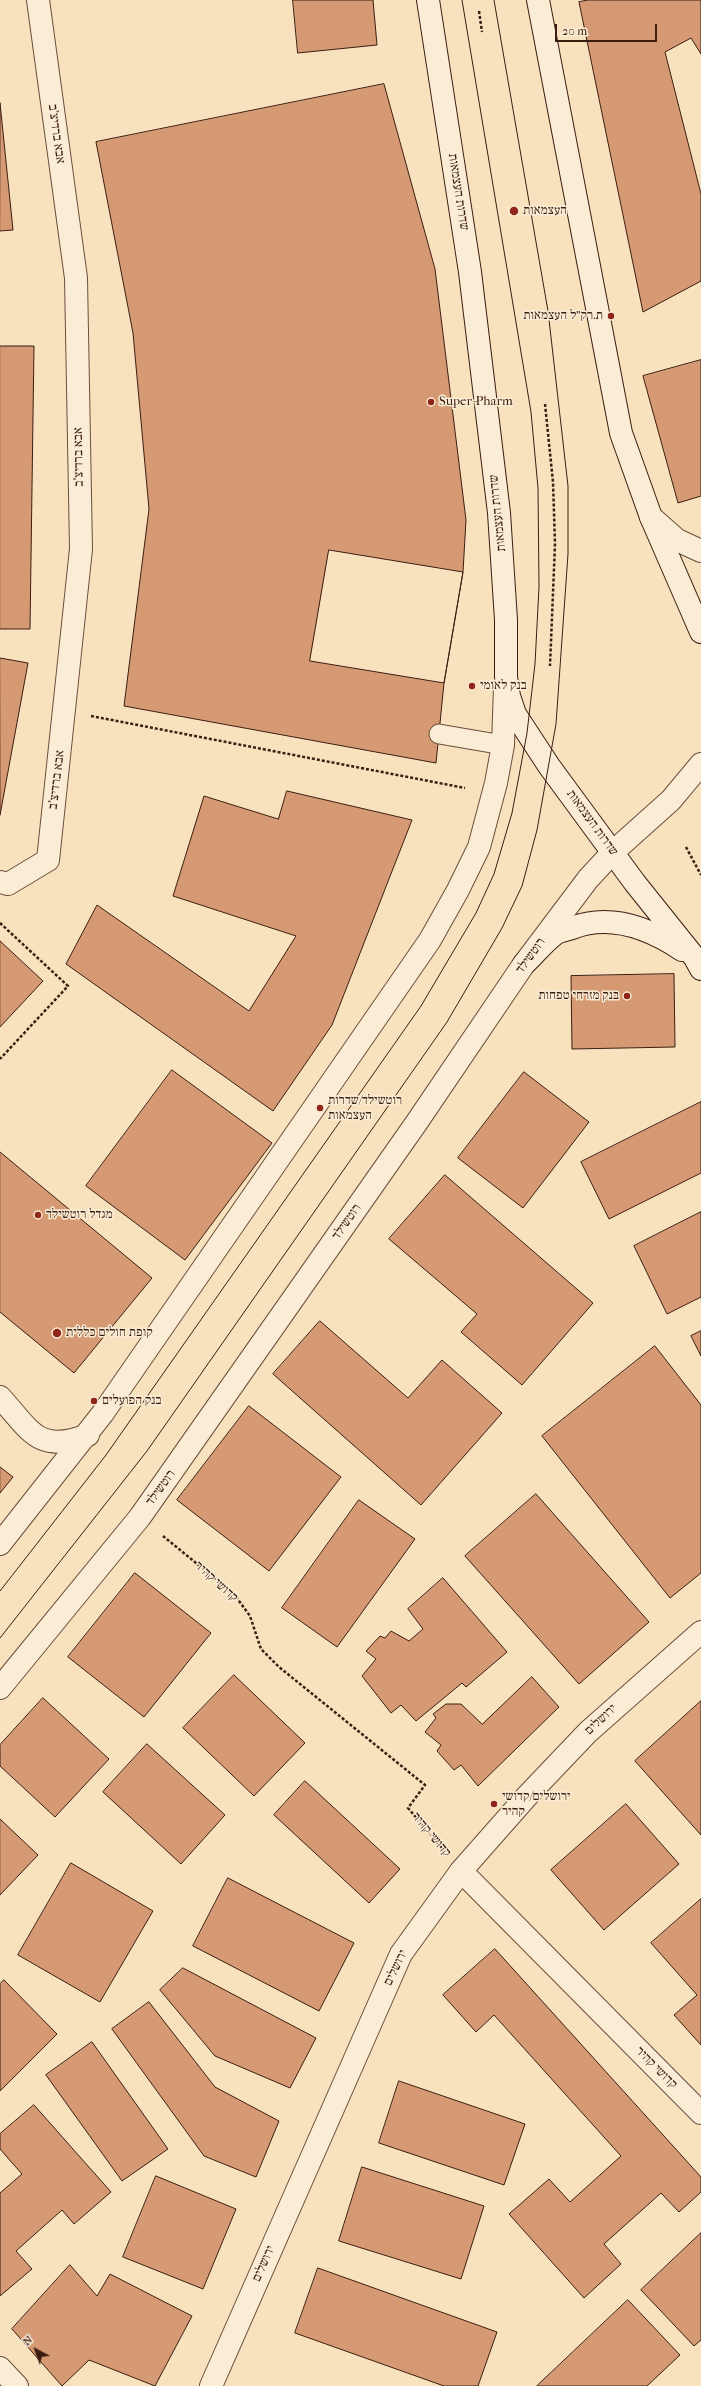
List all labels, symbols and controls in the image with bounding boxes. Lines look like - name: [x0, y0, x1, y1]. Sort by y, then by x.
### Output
- scale bar: [557, 16, 659, 42]
- text: 20 m: [562, 24, 587, 38]
- street label: אבא ברדיצ'ב: [44, 103, 68, 165]
- street label: שדרות העצמאות: [444, 153, 472, 231]
- place label: העצמאות: [523, 203, 567, 219]
- marker: העצמאות: [508, 205, 520, 217]
- place label: ת.רק״ל העצמאות: [523, 308, 603, 324]
- marker: ת.רק״ל העצמאות: [606, 311, 616, 321]
- place label: Super-Pharm: [439, 394, 513, 410]
- marker: Super-Pharm: [426, 397, 436, 407]
- street label: אבא ברדיצ'ב: [71, 427, 87, 487]
- street label: שדרות העצמאות: [486, 474, 510, 552]
- place label: בנק לאומי: [480, 678, 527, 694]
- marker: בנק לאומי: [467, 681, 477, 691]
- street label: אבא ברדיצ'ב: [46, 749, 68, 811]
- street label: שדרות העצמאות: [563, 787, 621, 859]
- street label: רוטשילד: [513, 935, 549, 977]
- place label: בנק מזרחי טפחות: [538, 988, 619, 1004]
- marker: בנק מזרחי טפחות: [622, 991, 632, 1001]
- place label: רוטשילד/שדרות העצמאות: [328, 1093, 402, 1124]
- marker: רוטשילד/שדרות העצמאות: [315, 1103, 325, 1113]
- street label: רוטשילד: [329, 1201, 365, 1243]
- place label: מגדל רוטשילד: [46, 1207, 113, 1223]
- marker: מגדל רוטשילד: [33, 1210, 43, 1220]
- place label: קופת חולים כללית: [66, 1325, 153, 1341]
- marker: קופת חולים כללית: [51, 1327, 63, 1339]
- place label: בנק הפועלים: [102, 1393, 162, 1409]
- marker: בנק הפועלים: [89, 1396, 99, 1406]
- street label: רוטשילד: [143, 1467, 179, 1509]
- street label: קדושי קהיר: [191, 1558, 241, 1606]
- street label: ירושלים: [582, 1701, 620, 1739]
- place label: ירושלים/קדושי קהיר: [502, 1789, 571, 1820]
- marker: ירושלים/קדושי קהיר: [489, 1799, 499, 1809]
- street label: קדושי קהיר: [408, 1810, 454, 1860]
- street label: ירושלים: [381, 1948, 411, 1988]
- street label: קדושי קהיר: [632, 2044, 680, 2092]
- street label: ירושלים: [249, 2244, 279, 2284]
- north arrow: [16, 2330, 56, 2370]
- text: N: [20, 2333, 35, 2348]

